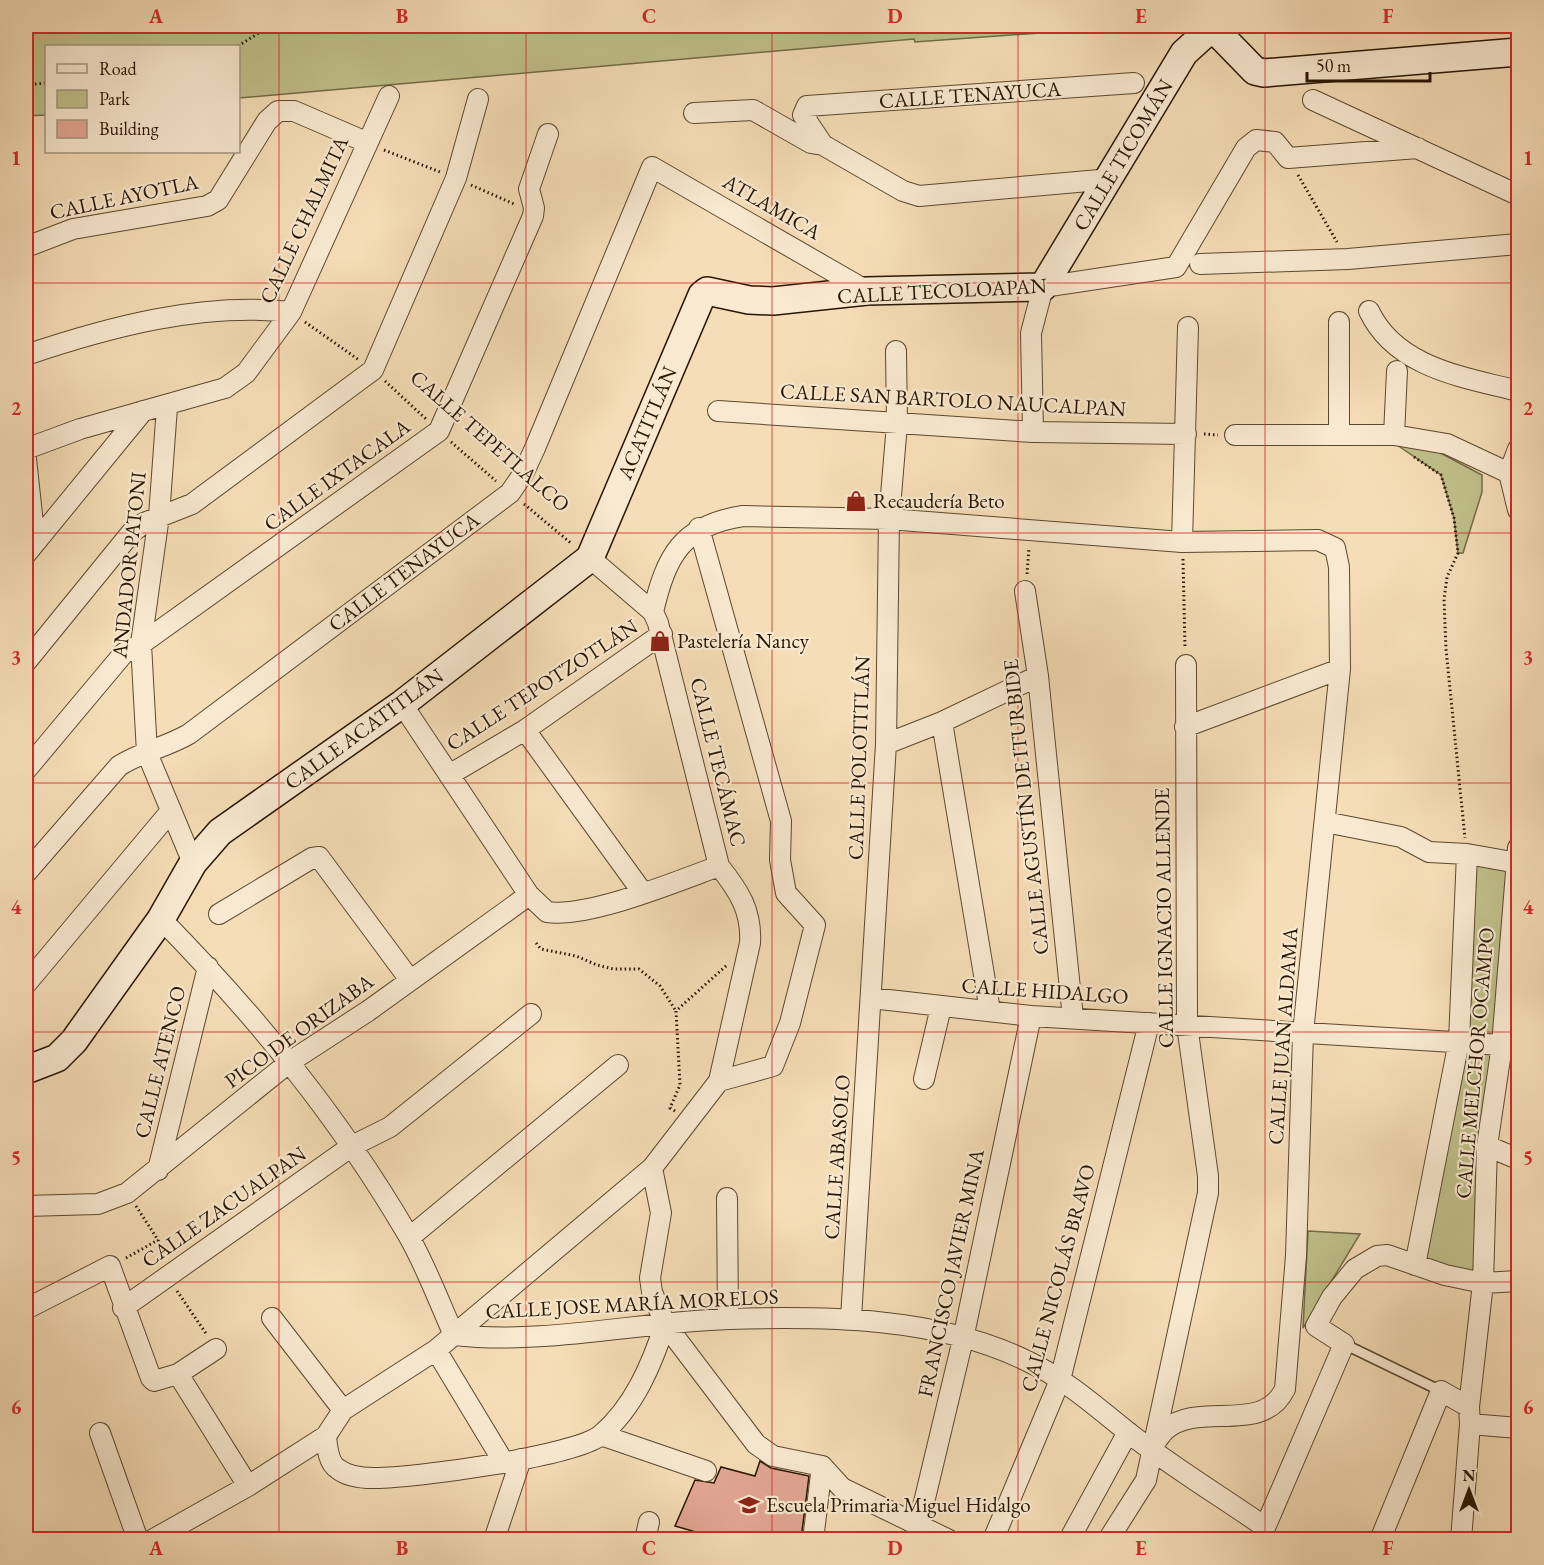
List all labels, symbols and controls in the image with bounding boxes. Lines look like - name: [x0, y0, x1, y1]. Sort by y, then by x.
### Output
- text: A: [148, 3, 164, 29]
- text: B: [396, 3, 408, 29]
- text: C: [642, 3, 656, 29]
- text: D: [887, 3, 903, 29]
- text: E: [1135, 3, 1147, 29]
- text: F: [1383, 3, 1394, 29]
- legend: [45, 45, 240, 153]
- scale bar: [1307, 45, 1430, 83]
- text: 50 m: [1316, 54, 1351, 77]
- text: Road: [99, 57, 138, 80]
- street label: CALLE TICOMÁN: [1067, 74, 1179, 236]
- street label: CALLE TENAYUCA: [878, 75, 1062, 114]
- text: Park: [99, 87, 130, 110]
- text: Building: [99, 117, 159, 140]
- street label: CALLE CHALMITA: [253, 131, 354, 308]
- text: 1: [11, 145, 21, 171]
- text: 1: [1523, 145, 1533, 171]
- street label: CALLE AYOTLA: [47, 167, 201, 225]
- street label: ATLAMICA: [717, 167, 827, 246]
- street label: CALLE TECOLOAPAN: [836, 272, 1048, 309]
- street label: ACATITLÁN: [610, 362, 683, 484]
- street label: CALLE TEPETLALCO: [405, 364, 576, 518]
- street label: CALLE SAN BARTOLO NAUCALPAN: [779, 377, 1127, 422]
- text: 2: [11, 395, 22, 421]
- text: 2: [1523, 395, 1534, 421]
- street label: CALLE IXTACALA: [258, 412, 416, 537]
- street label: ANDADOR PATONI: [105, 470, 152, 661]
- place label: Recaudería Beto: [873, 487, 1005, 514]
- shop icon: Recaudería Beto: [844, 489, 868, 513]
- street label: CALLE TENAYUCA: [323, 506, 485, 637]
- street label: CALLE TEPOTZOTLÁN: [441, 612, 643, 757]
- place label: Pastelería Nancy: [677, 627, 810, 654]
- shop icon: Pastelería Nancy: [648, 629, 672, 653]
- text: 3: [11, 644, 21, 670]
- text: 3: [1523, 644, 1533, 670]
- street label: CALLE POLOTITLÁN: [841, 655, 876, 861]
- street label: CALLE AGUSTÍN DE ITURBIDE: [997, 658, 1054, 956]
- street label: CALLE ACATITLÁN: [279, 662, 449, 795]
- street label: CALLE TECÁMAC: [684, 675, 753, 849]
- street label: CALLE IGNACIO ALLENDE: [1148, 787, 1179, 1048]
- text: 4: [11, 894, 22, 920]
- text: 4: [1523, 894, 1534, 920]
- street label: CALLE JUAN ALDAMA: [1261, 926, 1304, 1146]
- street label: CALLE MELCHOR OCAMPO: [1449, 926, 1500, 1200]
- street label: PICO DE ORIZABA: [219, 967, 379, 1094]
- street label: CALLE HIDALGO: [961, 971, 1130, 1010]
- street label: CALLE ATENCO: [128, 983, 191, 1141]
- street label: CALLE ABASOLO: [817, 1073, 856, 1240]
- street label: CALLE ZACUALPAN: [136, 1140, 311, 1273]
- text: 5: [11, 1144, 21, 1170]
- text: 5: [1523, 1144, 1533, 1170]
- street label: FRANCISCO JAVIER MINA: [911, 1146, 990, 1399]
- street label: CALLE NICOLÁS BRAVO: [1014, 1161, 1101, 1395]
- street label: CALLE JOSE MARÍA MORELOS: [485, 1282, 779, 1325]
- text: 6: [11, 1394, 22, 1420]
- text: 6: [1523, 1394, 1534, 1420]
- north arrow: [1439, 1460, 1499, 1520]
- text: N: [1463, 1465, 1476, 1486]
- place label: Escuela Primaria Miguel Hidalgo: [766, 1491, 1031, 1518]
- school or university icon: Escuela Primaria Miguel Hidalgo: [737, 1493, 761, 1517]
- text: A: [148, 1535, 164, 1561]
- text: B: [396, 1535, 408, 1561]
- text: C: [642, 1535, 656, 1561]
- text: D: [887, 1535, 903, 1561]
- text: E: [1135, 1535, 1147, 1561]
- text: F: [1383, 1535, 1394, 1561]

